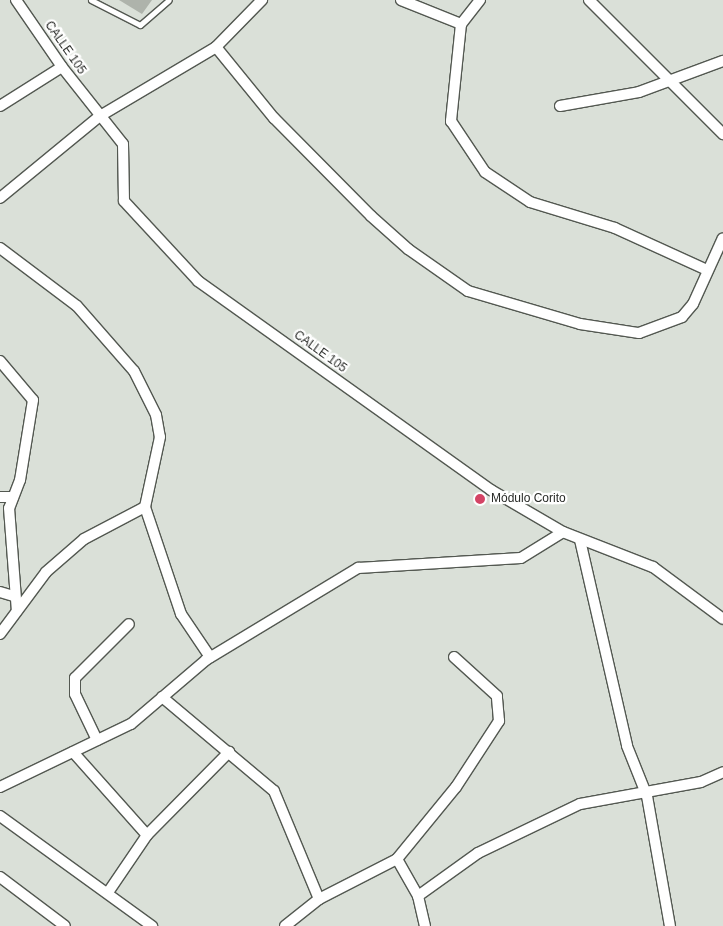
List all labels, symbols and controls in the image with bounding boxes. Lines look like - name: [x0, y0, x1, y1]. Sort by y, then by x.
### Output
- street label: CALLE 105: [41, 19, 89, 77]
- street label: CALLE 105: [291, 328, 349, 376]
- marker: Módulo Corito: [473, 492, 487, 506]
- place label: Módulo Corito: [491, 492, 566, 506]

